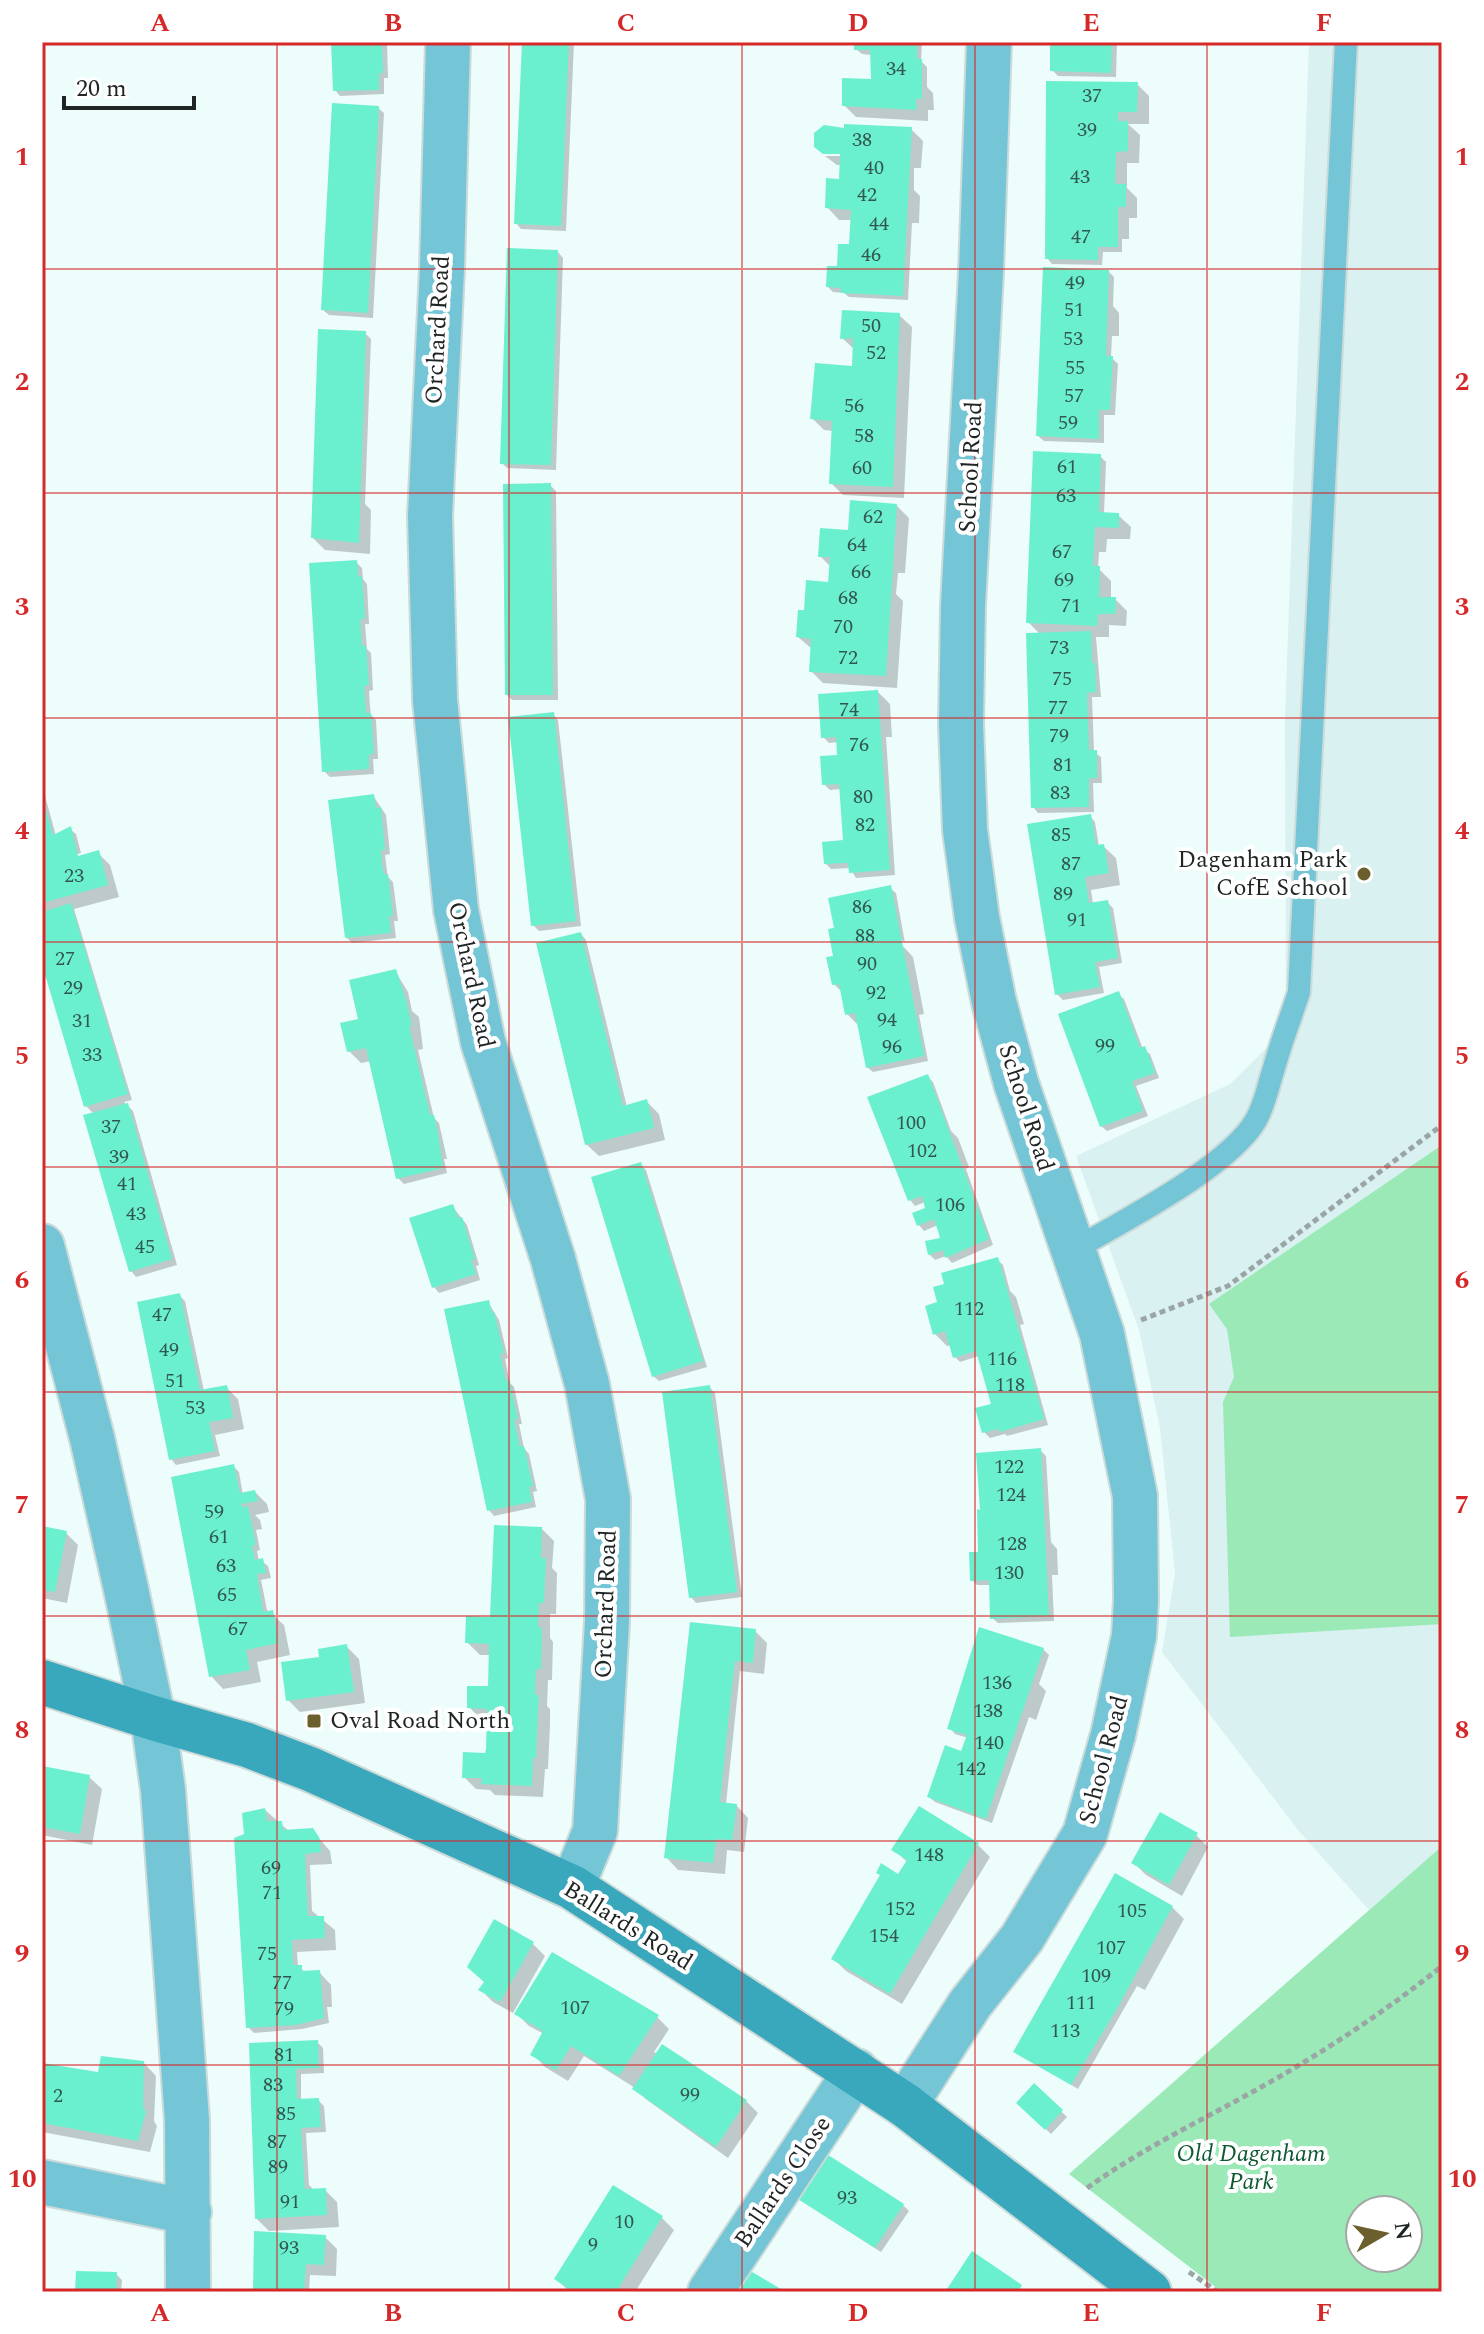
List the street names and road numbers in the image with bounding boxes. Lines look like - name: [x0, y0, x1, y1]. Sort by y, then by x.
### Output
- street label: Orchard Road: [416, 255, 460, 405]
- street label: School Road: [950, 400, 992, 534]
- street label: Orchard Road: [438, 898, 504, 1052]
- street label: School Road: [989, 1040, 1063, 1176]
- street label: Orchard Road: [585, 1529, 627, 1679]
- street label: School Road: [1070, 1692, 1138, 1828]
- street label: Ballards Road: [556, 1872, 700, 1980]
- street label: Ballards Close: [726, 2109, 840, 2255]

